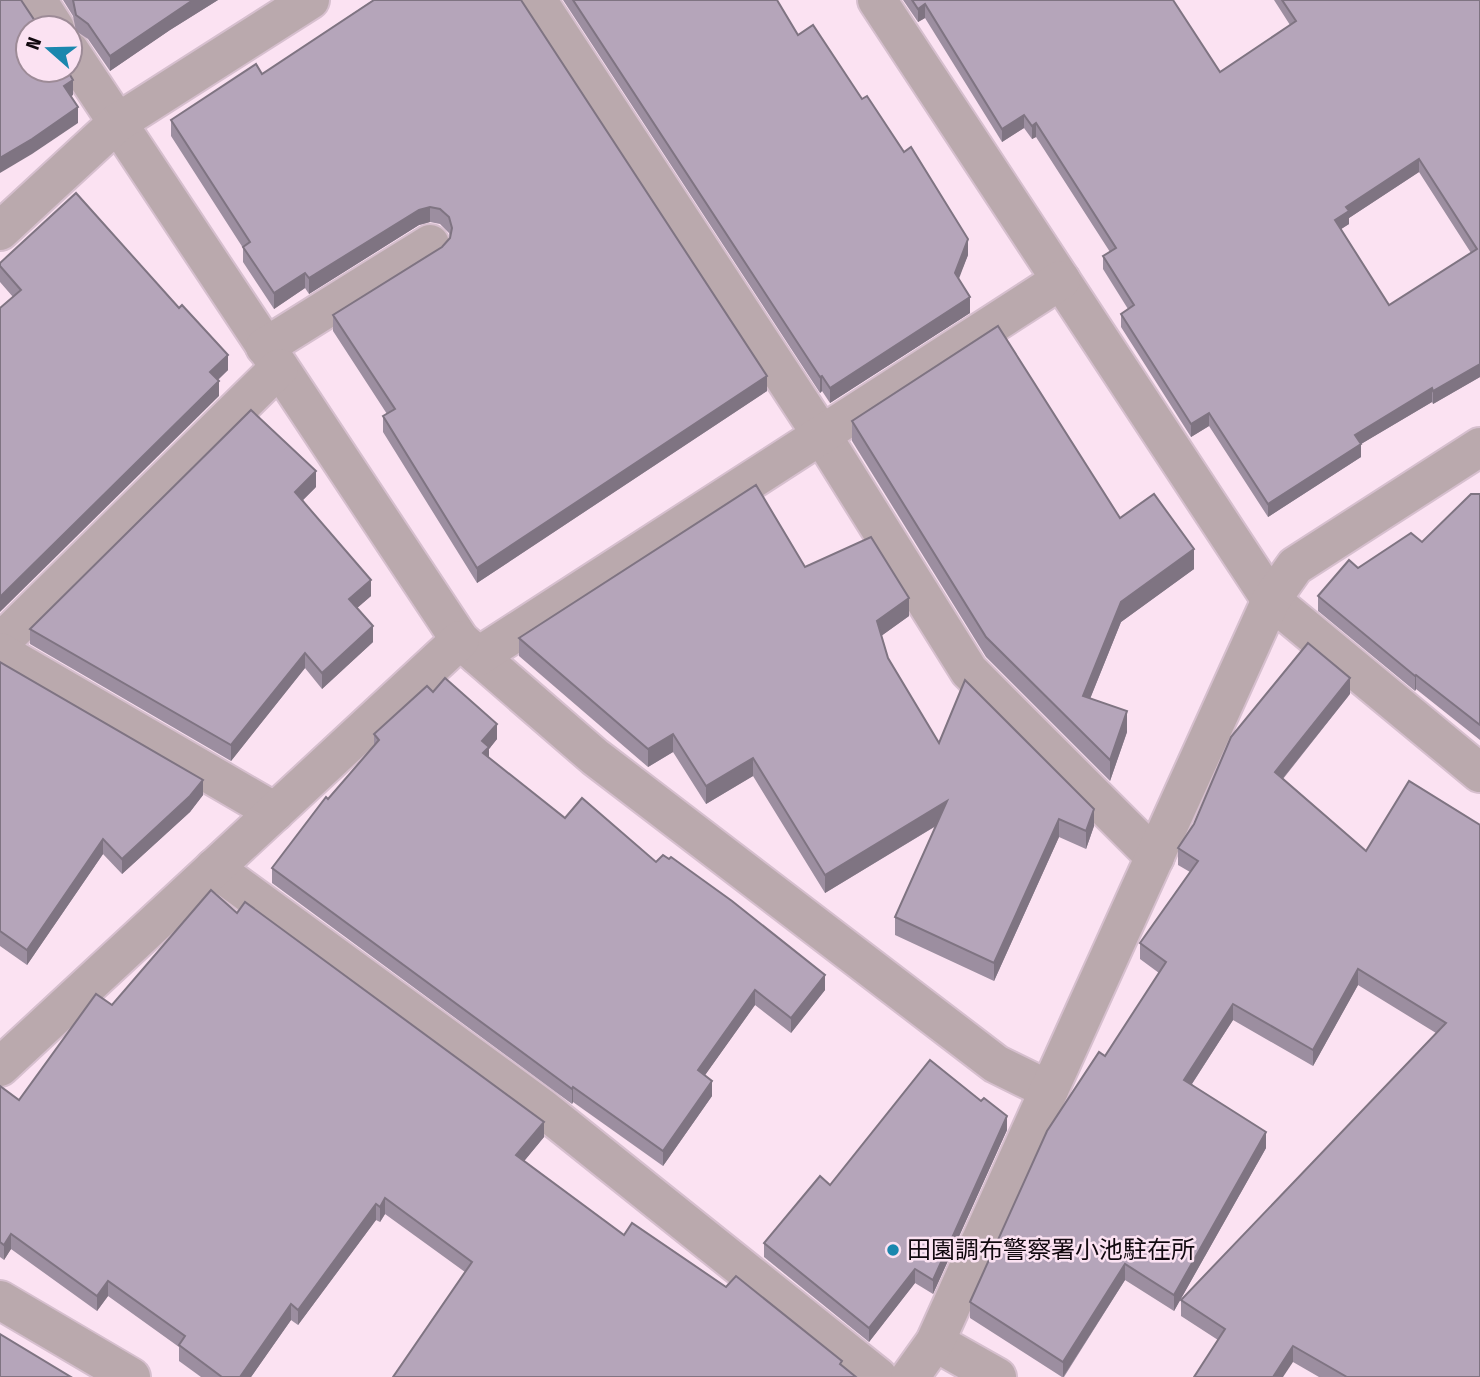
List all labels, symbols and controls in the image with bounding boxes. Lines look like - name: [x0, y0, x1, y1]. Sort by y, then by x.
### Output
- north arrow: [14, 14, 84, 84]
- text: N: [21, 34, 46, 53]
- place label: 田園調布警察署小池駐在所: [907, 1236, 1195, 1264]
- marker: 田園調布警察署小池駐在所: [885, 1242, 901, 1258]

